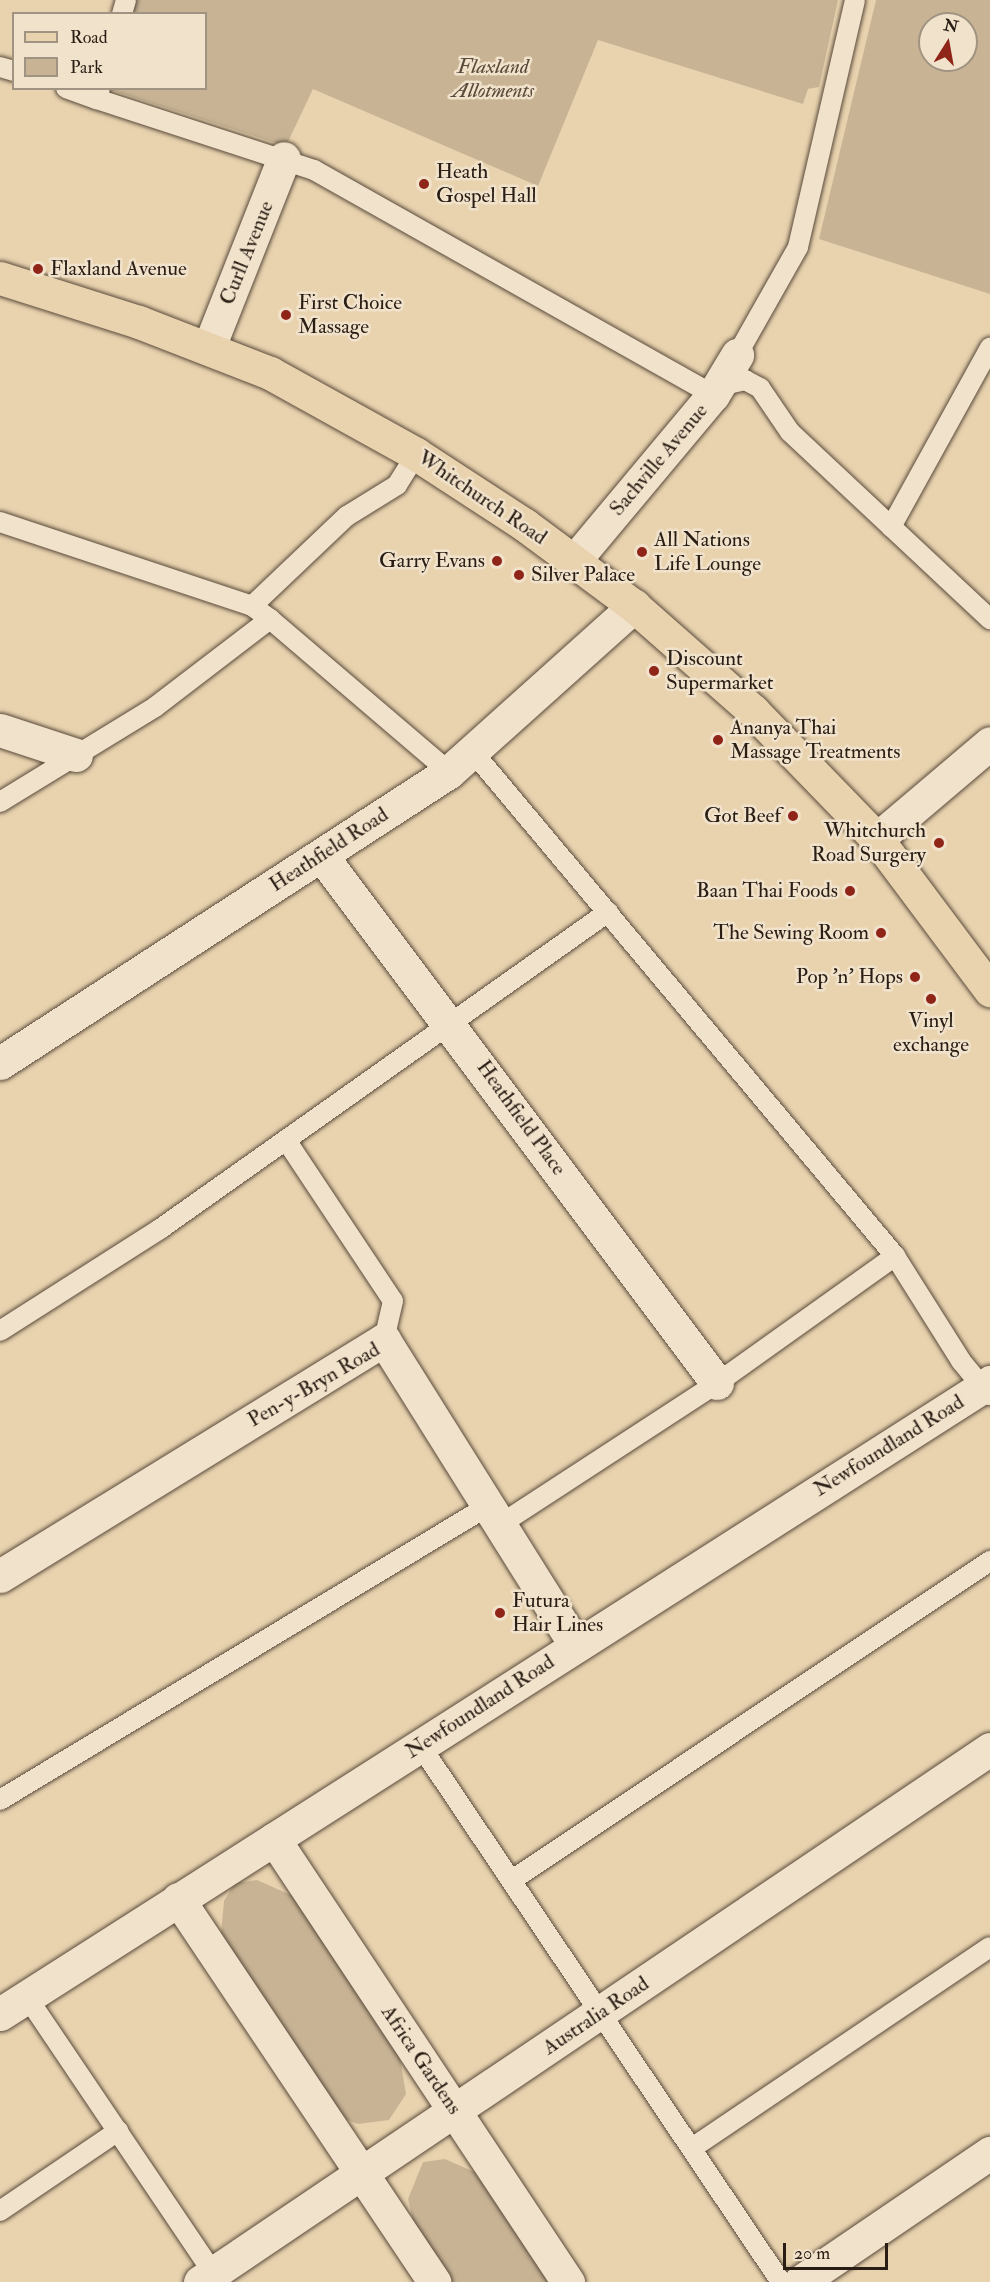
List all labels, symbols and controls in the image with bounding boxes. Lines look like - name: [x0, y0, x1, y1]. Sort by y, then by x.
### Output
- legend: [12, 12, 207, 90]
- north arrow: [918, 12, 978, 72]
- text: N: [942, 15, 960, 37]
- text: Road: [70, 26, 108, 49]
- park label: Flaxland Allotments: [452, 54, 534, 104]
- text: Park: [70, 56, 103, 79]
- place label: Heath Gospel Hall: [436, 159, 537, 209]
- marker: Heath Gospel Hall: [417, 177, 431, 191]
- street label: Curll Avenue: [215, 197, 279, 309]
- place label: Flaxland Avenue: [50, 256, 187, 282]
- marker: Flaxland Avenue: [31, 262, 45, 276]
- place label: First Choice Massage: [298, 290, 402, 340]
- marker: First Choice Massage: [279, 308, 293, 322]
- street label: Sachville Avenue: [605, 399, 713, 521]
- street label: Whitchurch Road: [413, 445, 551, 551]
- place label: All Nations Life Lounge: [654, 527, 761, 577]
- marker: All Nations Life Lounge: [635, 545, 649, 559]
- place label: Garry Evans: [379, 548, 485, 574]
- marker: Garry Evans: [490, 554, 504, 568]
- place label: Silver Palace: [531, 562, 635, 588]
- marker: Silver Palace: [512, 568, 526, 582]
- place label: Discount Supermarket: [666, 646, 774, 696]
- marker: Discount Supermarket: [647, 664, 661, 678]
- place label: Ananya Thai Massage Treatments: [730, 715, 900, 765]
- marker: Ananya Thai Massage Treatments: [711, 733, 725, 747]
- street label: Heathfield Road: [265, 802, 393, 898]
- place label: Got Beef: [704, 803, 781, 829]
- marker: Got Beef: [786, 809, 800, 823]
- place label: Whitchurch Road Surgery: [811, 818, 926, 868]
- marker: Whitchurch Road Surgery: [930, 834, 948, 852]
- place label: Baan Thai Foods: [696, 878, 838, 904]
- marker: Baan Thai Foods: [843, 884, 857, 898]
- place label: The Sewing Room: [713, 920, 869, 946]
- marker: The Sewing Room: [874, 926, 888, 940]
- place label: Pop 'n' Hops: [796, 964, 903, 990]
- marker: Pop 'n' Hops: [908, 970, 922, 984]
- marker: Vinyl exchange: [924, 992, 938, 1006]
- place label: Vinyl exchange: [893, 1008, 969, 1058]
- street label: Heathfield Place: [471, 1056, 571, 1180]
- street label: Pen-y-Bryn Road: [244, 1337, 384, 1433]
- street label: Newfoundland Road: [809, 1390, 969, 1502]
- place label: Futura Hair Lines: [512, 1588, 603, 1638]
- marker: Futura Hair Lines: [493, 1606, 507, 1620]
- street label: Newfoundland Road: [401, 1650, 559, 1764]
- street label: Australia Road: [538, 1971, 654, 2061]
- street label: Africa Gardens: [375, 2001, 467, 2119]
- scale bar: [786, 2231, 891, 2269]
- text: 20 m: [794, 2242, 830, 2265]

